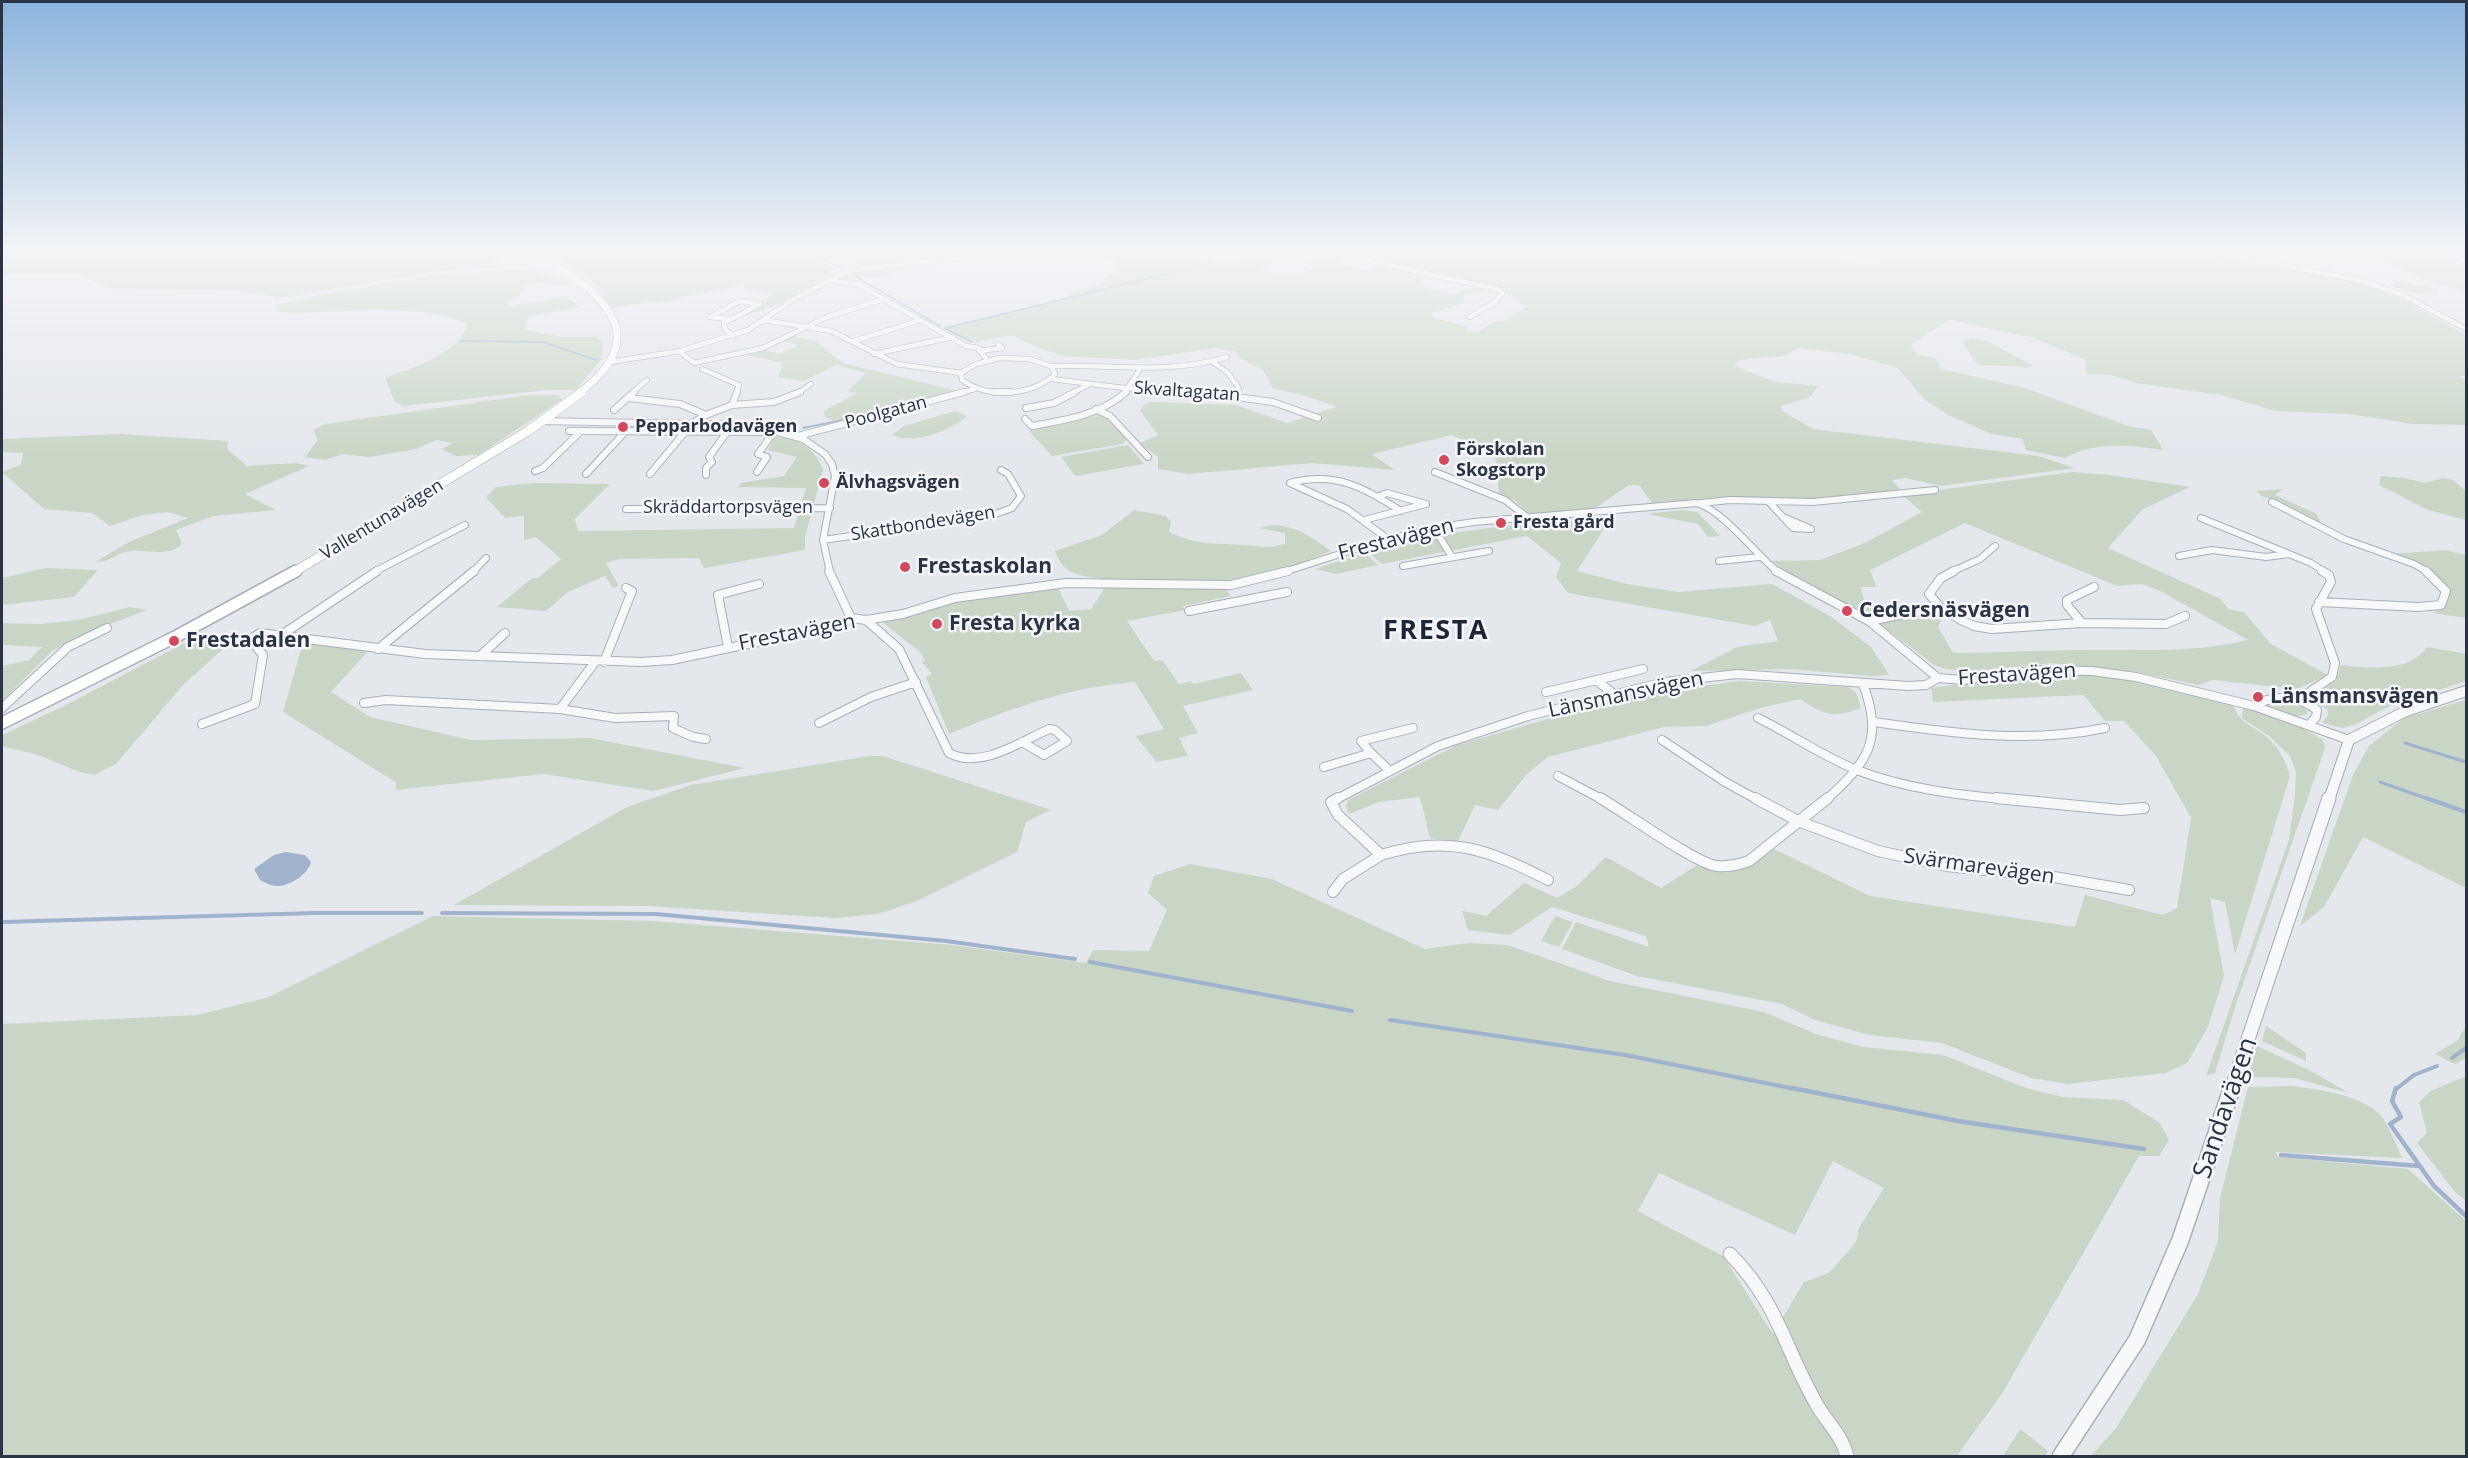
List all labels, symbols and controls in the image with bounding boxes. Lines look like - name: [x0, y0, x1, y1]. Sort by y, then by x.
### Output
- street label: Skvaltagatan: [1133, 378, 1241, 406]
- street label: Poolgatan: [843, 392, 929, 434]
- place label: Pepparbodavägen: [635, 416, 797, 438]
- marker: Pepparbodavägen: [616, 420, 630, 434]
- place label: Förskolan Skogstorp: [1456, 439, 1546, 482]
- marker: Förskolan Skogstorp: [1437, 453, 1451, 467]
- place label: Älvhagsvägen: [836, 472, 960, 494]
- street label: Vallentunavägen: [317, 475, 447, 565]
- marker: Älvhagsvägen: [817, 476, 831, 490]
- street label: Skräddartorpsvägen: [643, 497, 813, 519]
- street label: Skattbondevägen: [849, 502, 997, 546]
- place label: Fresta gård: [1513, 512, 1615, 534]
- street label: Frestavägen: [1335, 513, 1457, 567]
- marker: Fresta gård: [1494, 516, 1508, 530]
- place label: Frestaskolan: [917, 554, 1052, 580]
- marker: Frestaskolan: [898, 560, 912, 574]
- place label: Cedersnäsvägen: [1859, 598, 2030, 624]
- marker: Cedersnäsvägen: [1840, 604, 1854, 618]
- street label: Frestavägen: [736, 609, 858, 657]
- place label: Fresta kyrka: [949, 611, 1080, 637]
- district label: FRESTA: [1383, 615, 1489, 647]
- marker: Fresta kyrka: [930, 617, 944, 631]
- place label: Frestadalen: [186, 628, 310, 654]
- marker: Frestadalen: [167, 634, 181, 648]
- street label: Frestavägen: [1957, 658, 2077, 692]
- street label: Länsmansvägen: [1546, 666, 1706, 724]
- place label: Länsmansvägen: [2270, 684, 2439, 710]
- marker: Länsmansvägen: [2251, 690, 2265, 704]
- street label: Svärmarevägen: [1902, 844, 2056, 890]
- street label: Sandavägen: [2187, 1033, 2265, 1183]

